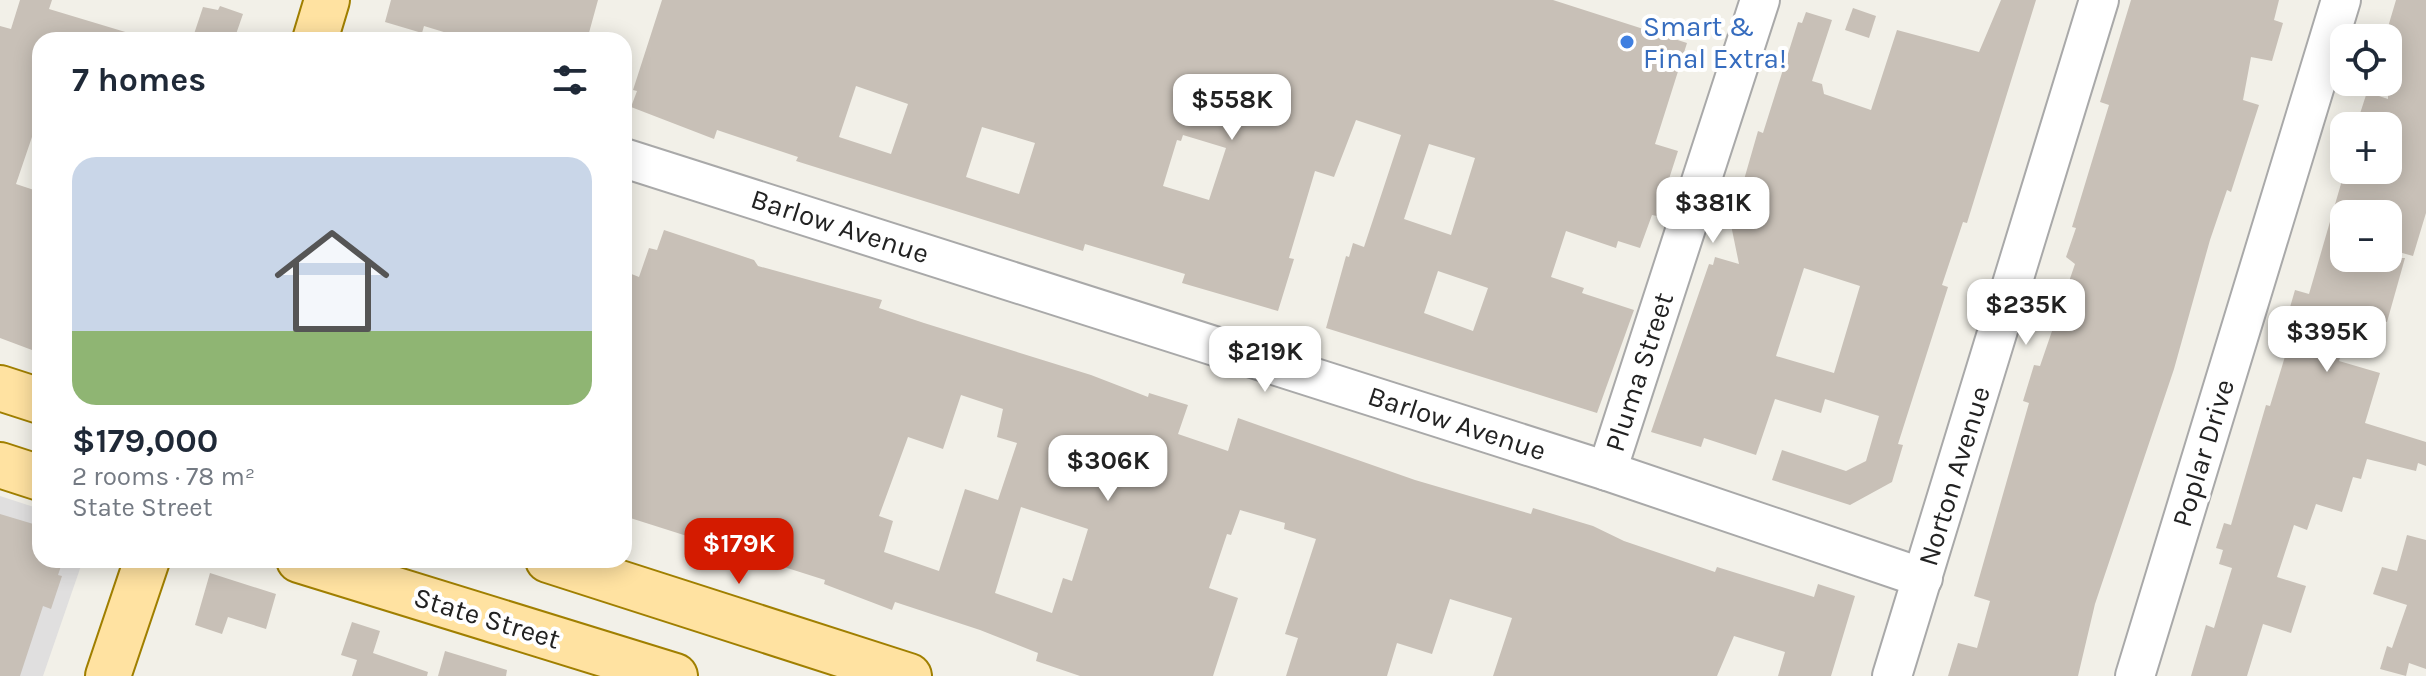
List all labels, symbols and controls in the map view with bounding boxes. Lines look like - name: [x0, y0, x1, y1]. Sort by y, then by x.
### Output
- place label: Smart & Final Extra!: [1643, 10, 1787, 75]
- map controls: [2330, 24, 2402, 272]
- button: locate: [2330, 24, 2402, 96]
- marker: Smart & Final Extra!: [1618, 33, 1636, 51]
- icon: filters: [548, 58, 592, 102]
- text: 7 homes: [72, 60, 206, 100]
- pin: $558K: [1176, 74, 1288, 142]
- text: $558K: [1191, 84, 1273, 115]
- button: +: [2330, 112, 2402, 184]
- pin: $381K: [1657, 177, 1769, 245]
- street label: Barlow Avenue: [747, 182, 933, 270]
- text: $381K: [1674, 187, 1752, 218]
- button: −: [2330, 200, 2402, 272]
- icon: home: [260, 209, 404, 353]
- pin: $235K: [1970, 279, 2082, 347]
- street label: Pluma Street: [1598, 288, 1680, 456]
- text: $235K: [1985, 289, 2067, 320]
- pin: $395K: [2271, 306, 2383, 374]
- text: $395K: [2286, 316, 2368, 347]
- pin: $219K: [1209, 326, 1321, 394]
- text: $219K: [1227, 336, 1303, 367]
- street label: Poplar Drive: [2165, 375, 2241, 531]
- street label: Barlow Avenue: [1364, 379, 1550, 467]
- street label: Norton Avenue: [1911, 382, 1997, 570]
- text: $179,000: [72, 421, 218, 461]
- pin: $306K: [1052, 435, 1164, 503]
- text: $306K: [1066, 445, 1150, 476]
- text: 2 rooms · 78 m²: [72, 461, 255, 492]
- text: State Street: [72, 492, 212, 523]
- pin: $179K: [683, 518, 795, 586]
- text: $179K: [703, 528, 775, 559]
- street label: State Street: [410, 580, 564, 656]

